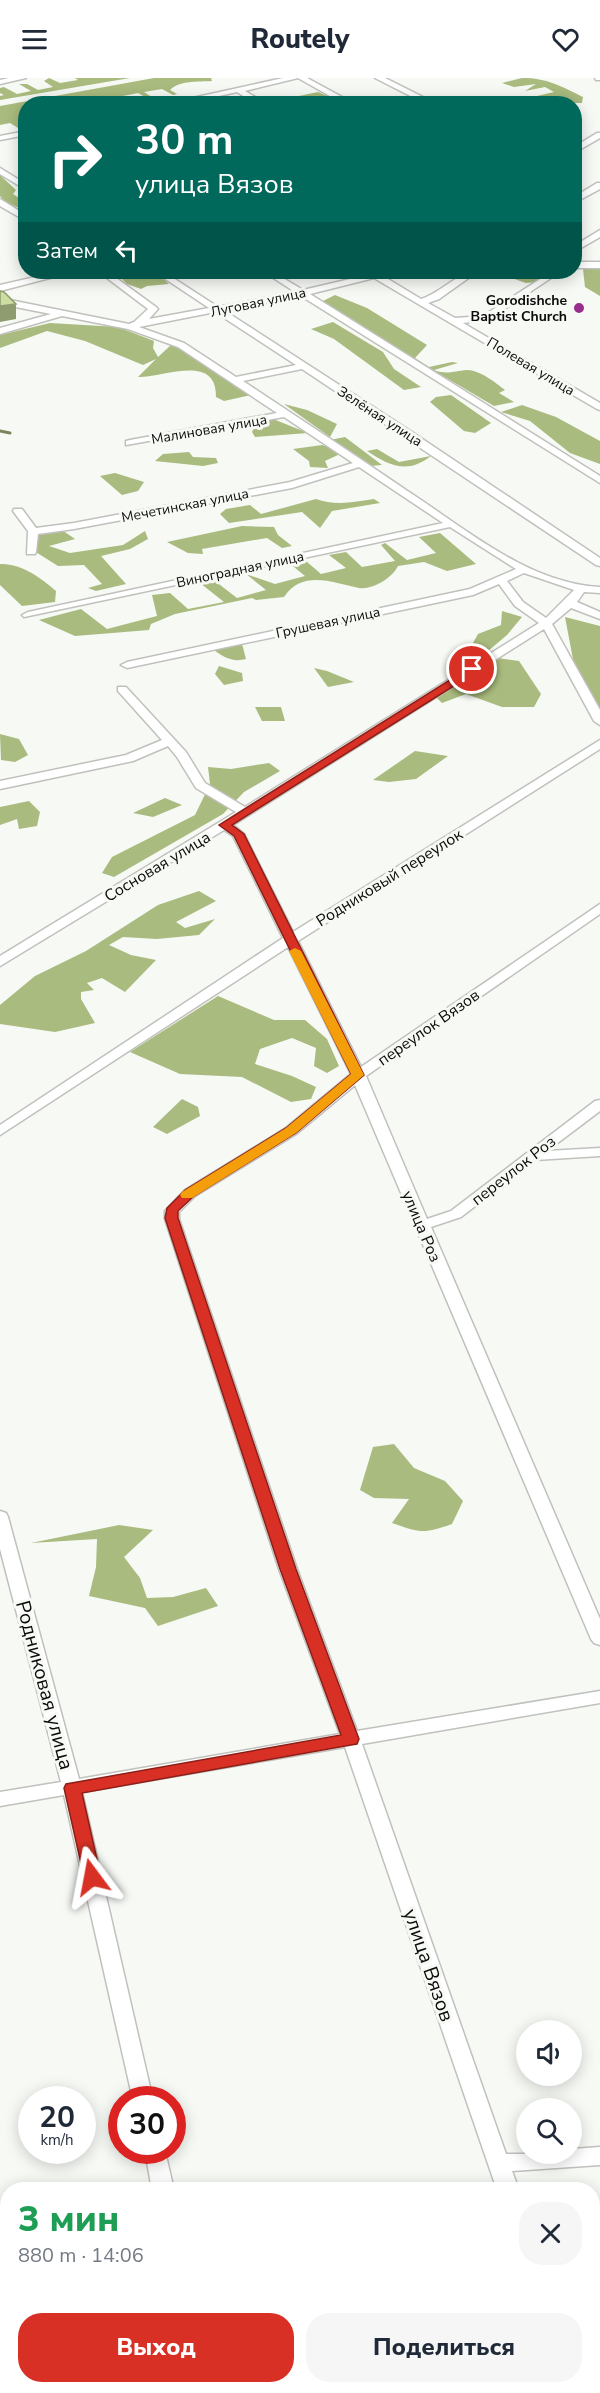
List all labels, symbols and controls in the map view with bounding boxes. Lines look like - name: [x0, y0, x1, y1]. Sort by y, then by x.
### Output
- text: Routely: [251, 21, 349, 58]
- icon: menu: [18, 23, 51, 56]
- icon: heart: [549, 23, 582, 56]
- text: 30 m: [135, 112, 234, 169]
- icon: right: [36, 120, 114, 198]
- text: улица Вязов: [135, 166, 294, 203]
- icon: left: [110, 234, 143, 267]
- text: Затем: [36, 236, 98, 266]
- street label: Луговая улица: [209, 283, 308, 322]
- place label: Gorodishche Baptist Church: [471, 291, 567, 326]
- marker: Gorodishche Baptist Church: [572, 301, 586, 315]
- street label: Полевая улица: [483, 333, 578, 400]
- street label: Зелёная улица: [333, 382, 426, 451]
- street label: Малиновая улица: [150, 410, 268, 449]
- street label: Мечетинская улица: [120, 484, 250, 527]
- street label: Виноградная улица: [175, 547, 306, 592]
- street label: Грушевая улица: [274, 602, 382, 643]
- pin: [446, 643, 497, 694]
- icon: arrive: [455, 652, 488, 685]
- street label: Родниковый переулок: [312, 823, 468, 932]
- street label: Сосновая улица: [100, 826, 215, 907]
- street label: переулок Вязов: [373, 984, 484, 1071]
- street label: переулок Роз: [467, 1131, 560, 1211]
- street label: улица Роз: [396, 1187, 446, 1266]
- street label: Родниковая улица: [9, 1598, 80, 1773]
- position arrow: [60, 1845, 124, 1909]
- street label: улица Вязов: [397, 1905, 460, 2025]
- map controls: [516, 2020, 582, 2164]
- button: sound: [516, 2020, 582, 2086]
- speed limit sign: 30: [108, 2086, 186, 2164]
- text: 20: [39, 2097, 75, 2138]
- button: search: [516, 2098, 582, 2164]
- text: km/h: [40, 2130, 74, 2150]
- text: 3 мин: [18, 2195, 119, 2244]
- button: close: [519, 2202, 582, 2265]
- text: 880 m · 14:06: [18, 2242, 144, 2269]
- button: Выход: [18, 2313, 294, 2382]
- button: Поделиться: [306, 2313, 582, 2382]

